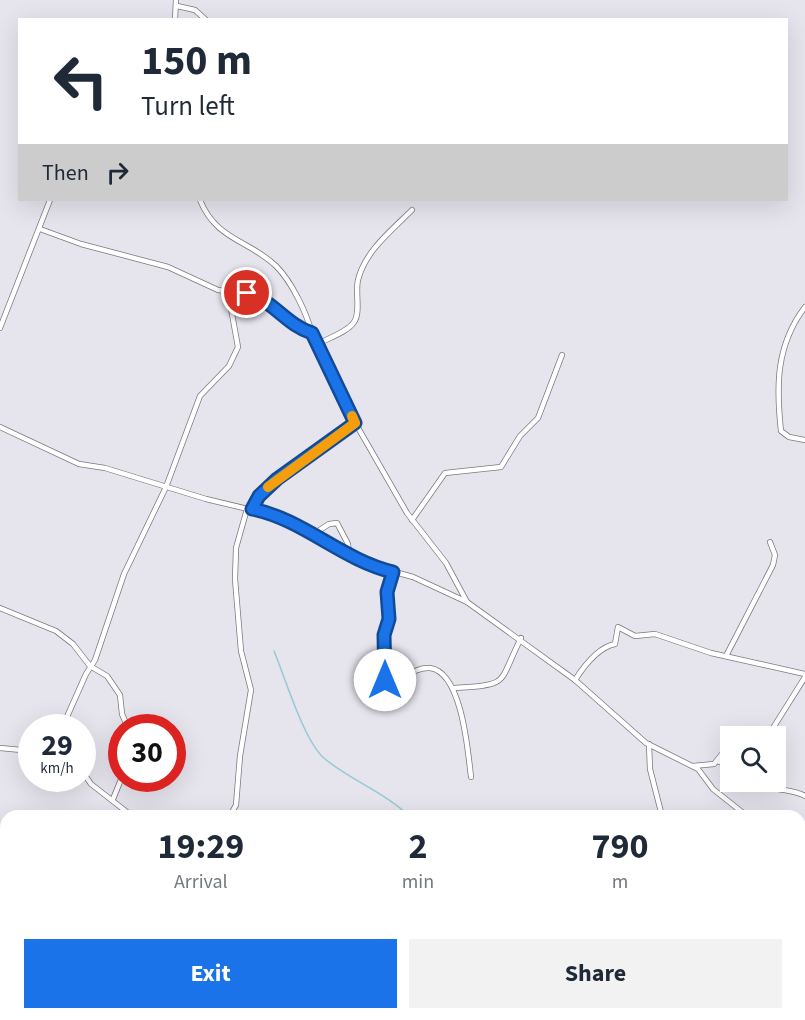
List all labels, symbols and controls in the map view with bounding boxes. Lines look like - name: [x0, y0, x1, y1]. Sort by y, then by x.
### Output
- text: 150 m: [141, 31, 252, 91]
- icon: left: [42, 42, 120, 120]
- text: Turn left: [141, 87, 235, 126]
- icon: right: [101, 156, 134, 189]
- text: Then: [42, 157, 89, 189]
- pin: [221, 267, 272, 318]
- icon: arrive: [230, 276, 263, 309]
- position arrow: [353, 648, 417, 712]
- speed limit sign: 30: [108, 714, 186, 792]
- text: 29: [41, 724, 73, 767]
- map controls: [720, 726, 786, 792]
- button: search: [720, 726, 786, 792]
- text: km/h: [40, 758, 74, 779]
- text: 19:29: [157, 821, 244, 872]
- text: 2: [408, 821, 427, 872]
- text: 790: [592, 821, 649, 872]
- text: Arrival: [174, 868, 228, 896]
- text: min: [402, 868, 434, 896]
- text: m: [612, 868, 628, 896]
- button: Exit: [24, 939, 397, 1008]
- button: Share: [409, 939, 782, 1008]

